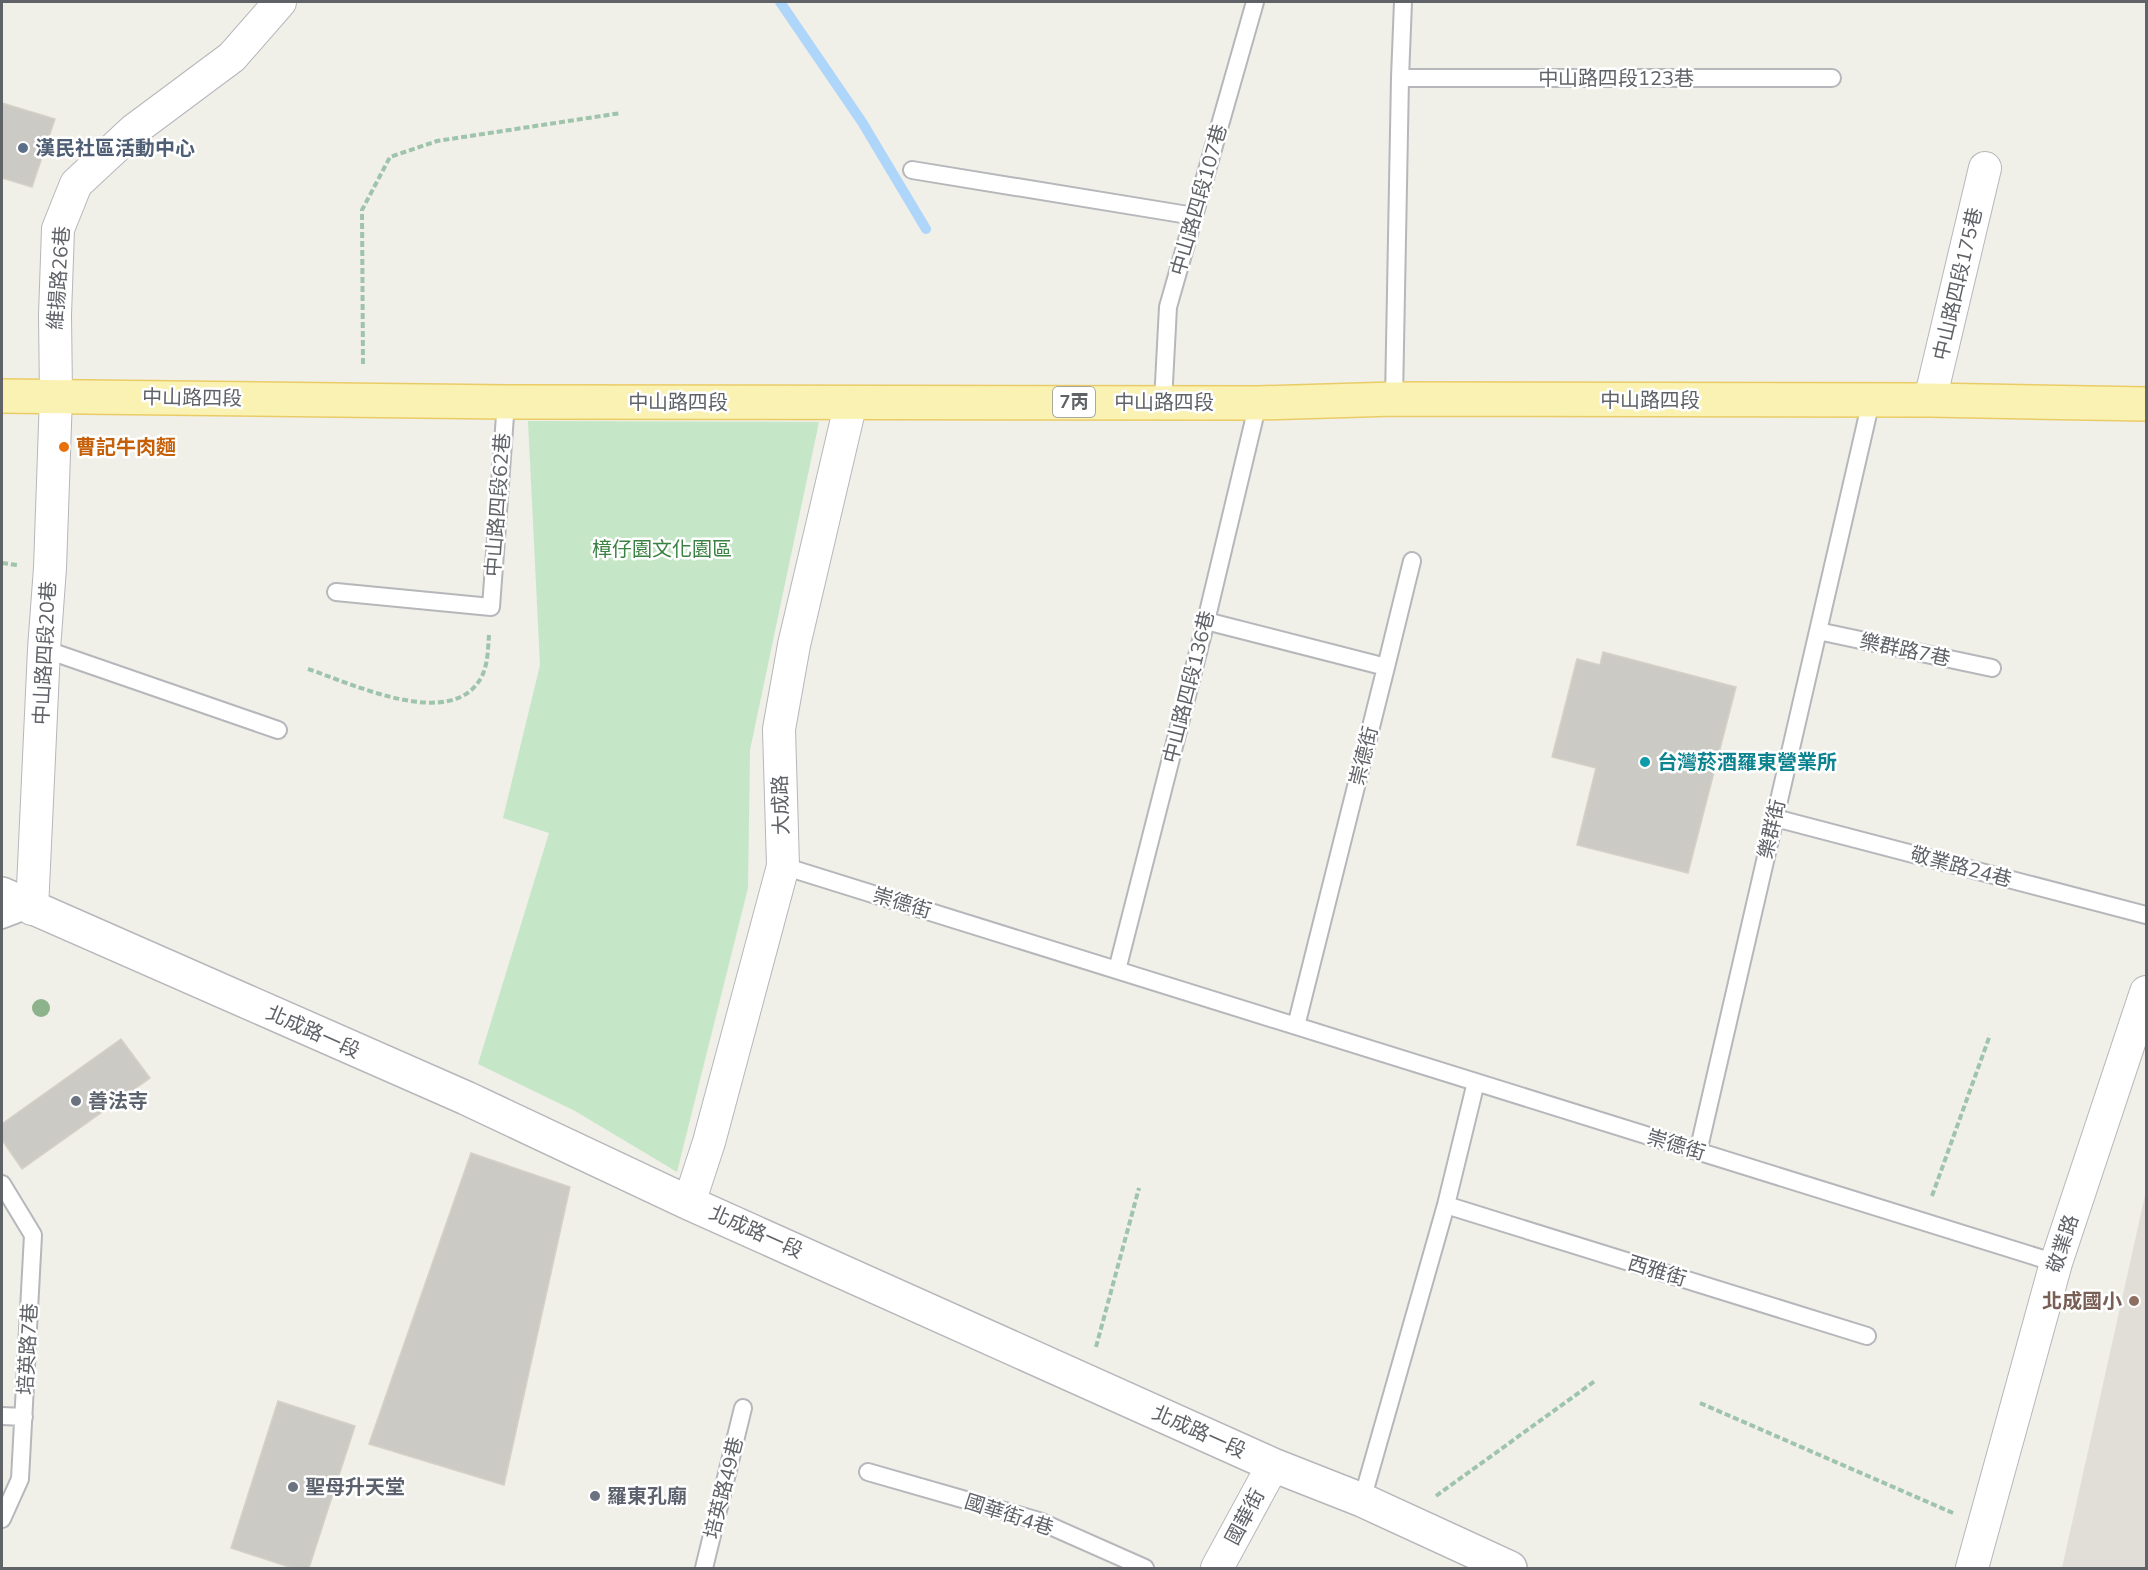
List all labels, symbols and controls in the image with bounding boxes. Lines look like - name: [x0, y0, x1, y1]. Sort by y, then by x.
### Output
- street label: 中山路四段123巷: [1538, 65, 1694, 92]
- street label: 中山路四段107巷: [1165, 121, 1233, 279]
- place label: 漢民社區活動中心: [35, 135, 195, 162]
- marker: 漢民社區活動中心: [16, 141, 30, 155]
- street label: 中山路四段175巷: [1927, 205, 1989, 363]
- street label: 維揚路26巷: [42, 225, 76, 331]
- street label: 中山路四段: [142, 384, 242, 412]
- road number: 7丙: [1053, 387, 1095, 417]
- street label: 中山路四段: [1600, 387, 1700, 414]
- street label: 中山路四段: [628, 389, 728, 416]
- street label: 中山路四段: [1114, 389, 1214, 416]
- street label: 中山路四段62巷: [480, 432, 516, 578]
- place label: 曹記牛肉麵: [76, 434, 176, 461]
- marker: 曹記牛肉麵: [57, 440, 71, 454]
- park label: 樟仔園文化園區: [592, 536, 732, 563]
- street label: 中山路四段20巷: [28, 580, 62, 726]
- street label: 中山路四段136巷: [1157, 608, 1221, 766]
- street label: 樂群路7巷: [1857, 627, 1953, 673]
- street label: 崇德街: [1344, 724, 1384, 788]
- place label: 台灣菸酒羅東營業所: [1657, 749, 1837, 776]
- marker: 台灣菸酒羅東營業所: [1638, 755, 1652, 769]
- street label: 大成路: [766, 775, 796, 835]
- street label: 樂群街: [1752, 797, 1792, 861]
- street label: 敬業路24巷: [1907, 841, 2015, 893]
- street label: 崇德街: [869, 881, 935, 925]
- street label: 北成路一段: [262, 999, 364, 1065]
- place label: 善法寺: [88, 1088, 148, 1115]
- marker: 善法寺: [69, 1094, 83, 1108]
- street label: 崇德街: [1643, 1123, 1709, 1167]
- street label: 北成路一段: [705, 1199, 807, 1265]
- street label: 敬業路: [2041, 1211, 2085, 1277]
- street label: 西雅街: [1624, 1249, 1690, 1293]
- place label: 北成國小: [2042, 1288, 2122, 1315]
- marker: 北成國小: [2127, 1294, 2141, 1308]
- street label: 培英路7巷: [12, 1302, 44, 1396]
- street label: 北成路一段: [1148, 1399, 1250, 1465]
- street label: 培英路49巷: [698, 1434, 750, 1542]
- place label: 聖母升天堂: [305, 1474, 405, 1501]
- marker: 聖母升天堂: [286, 1480, 300, 1494]
- place label: 羅東孔廟: [607, 1483, 687, 1510]
- street label: 國華街: [1219, 1484, 1271, 1550]
- street label: 國華街4巷: [961, 1488, 1057, 1542]
- marker: 羅東孔廟: [588, 1489, 602, 1503]

